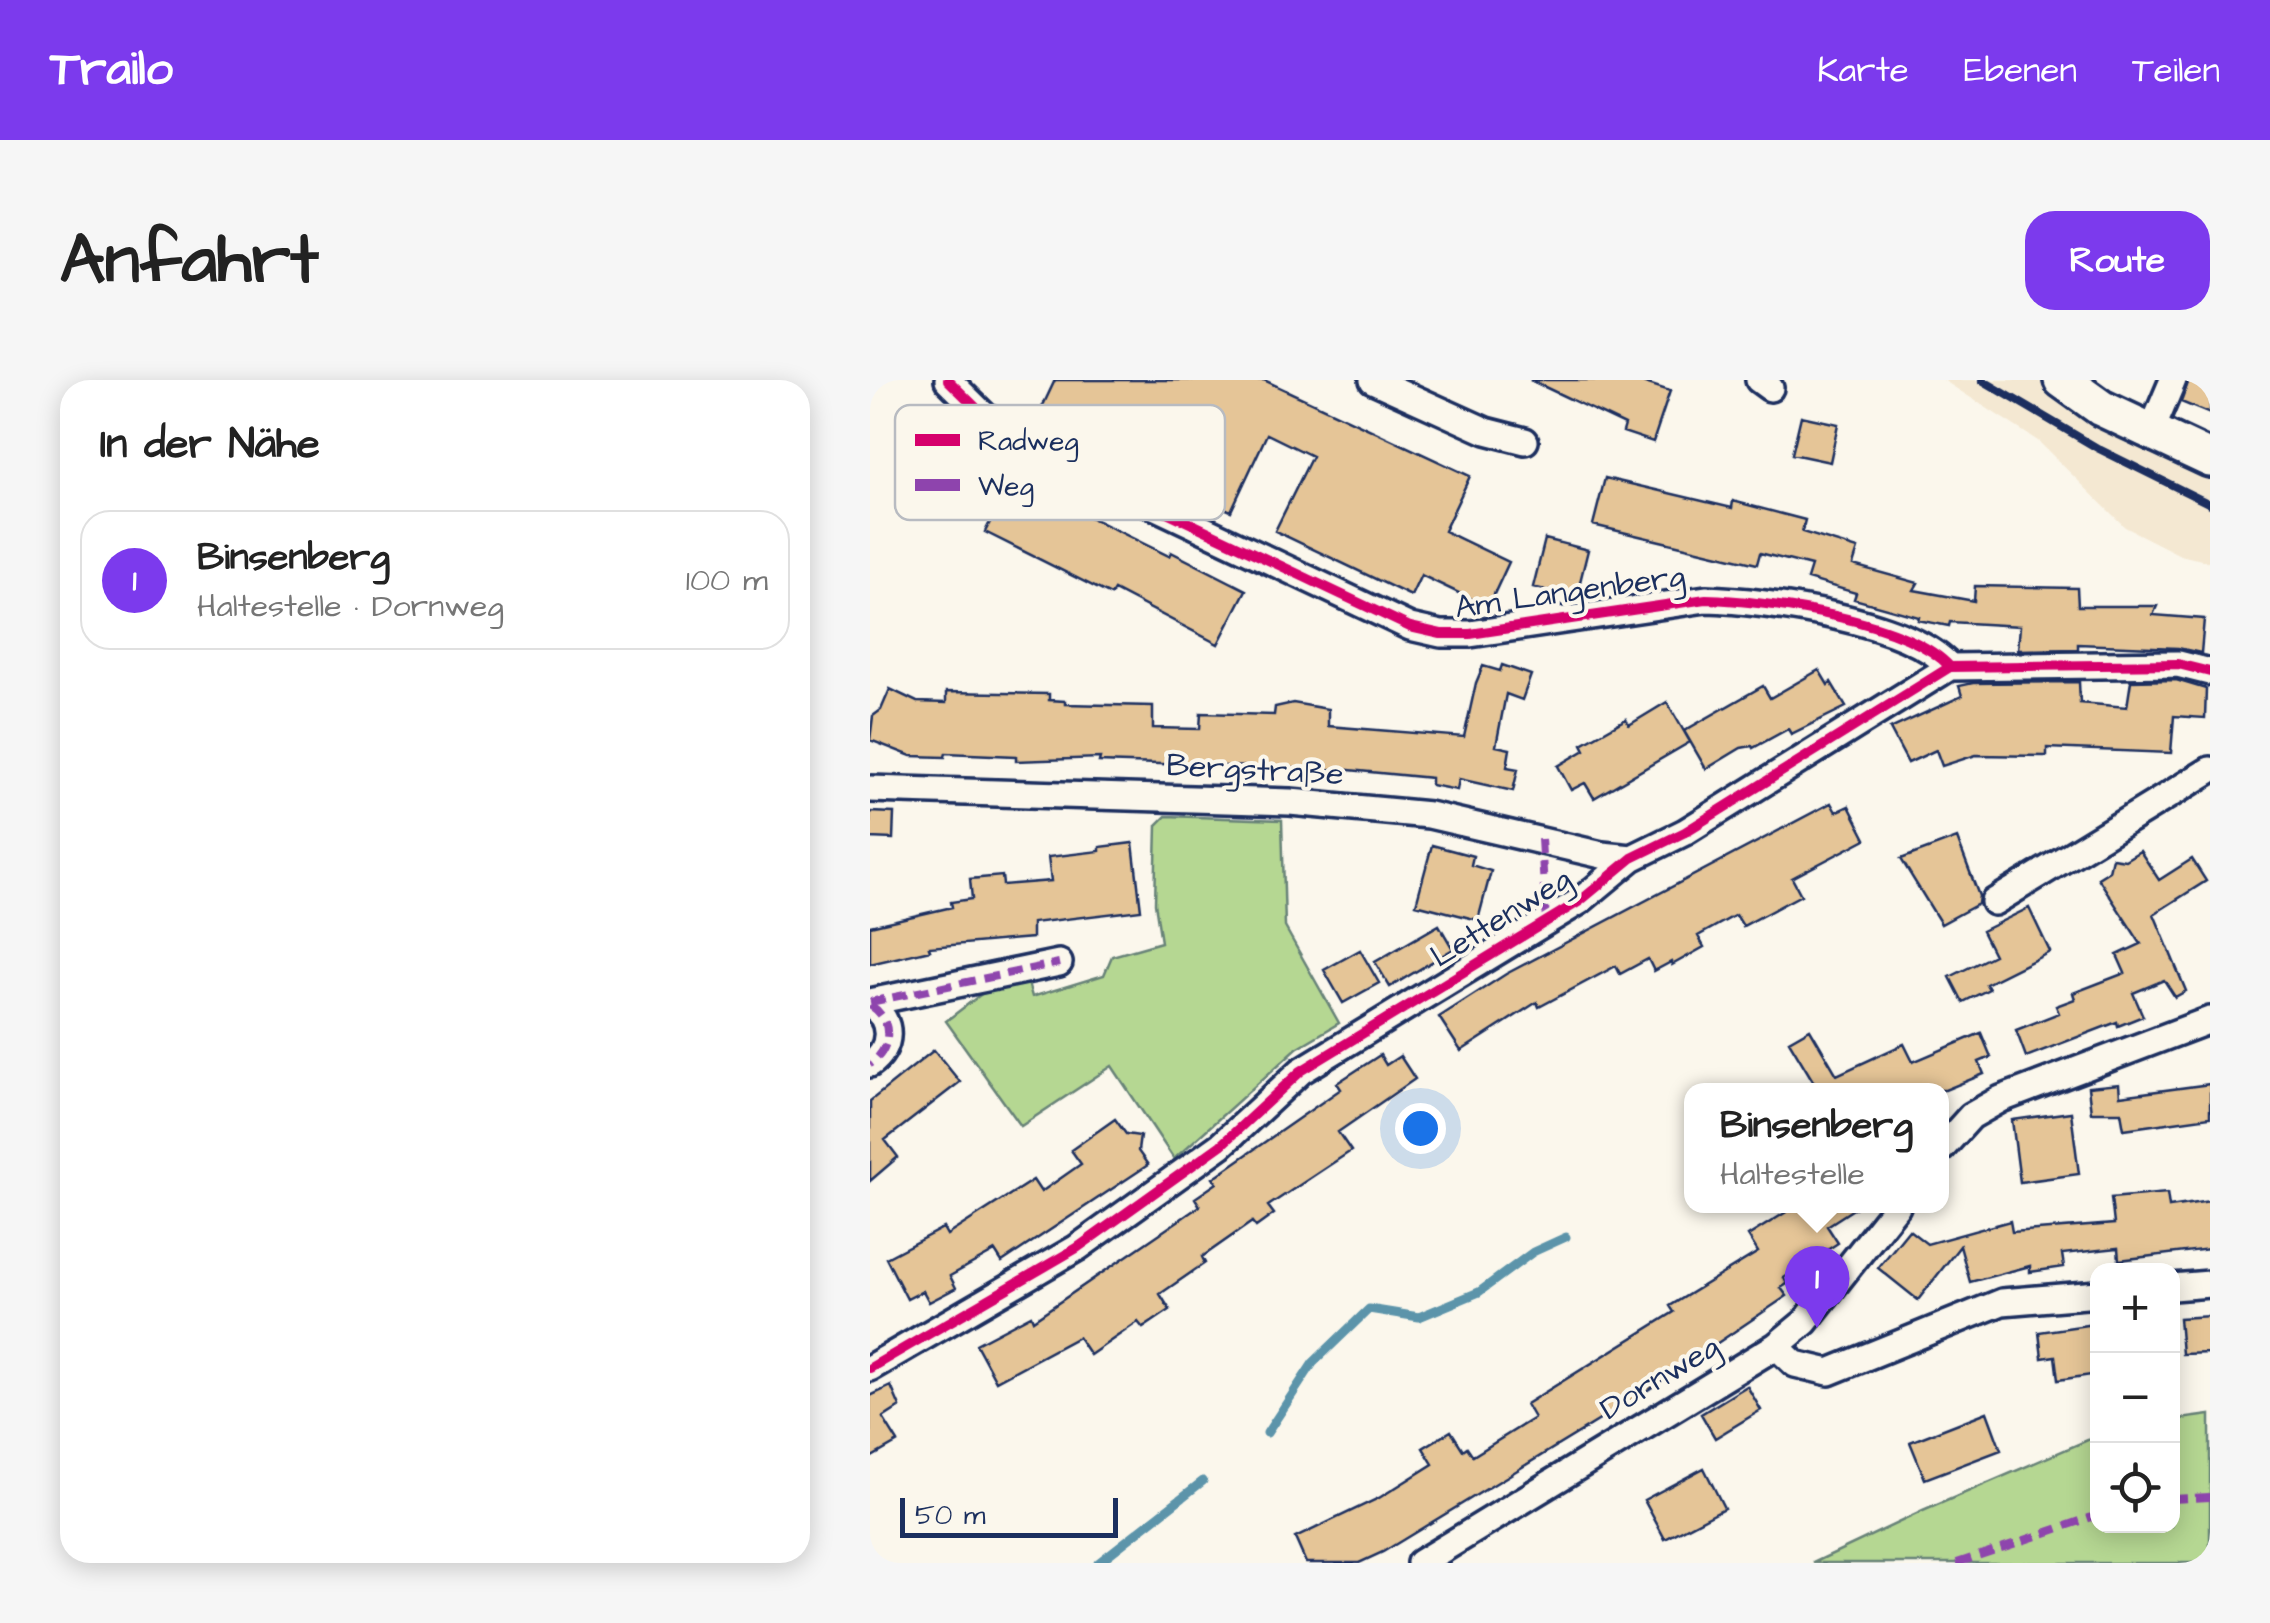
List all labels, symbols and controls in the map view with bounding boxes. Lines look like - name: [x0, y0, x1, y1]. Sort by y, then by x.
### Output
- text: Trailo: [50, 37, 173, 103]
- text: Karte: [1817, 46, 1909, 95]
- text: Ebenen: [1964, 46, 2077, 95]
- text: Teilen: [2132, 46, 2220, 95]
- button: Route: [2025, 211, 2210, 310]
- text: Anfahrt: [60, 212, 319, 309]
- legend: [895, 405, 1225, 520]
- text: In der Nähe: [100, 416, 320, 474]
- text: Radweg: [978, 422, 1079, 462]
- text: Weg: [978, 467, 1034, 507]
- text: Binsenberg: [197, 532, 390, 584]
- street label: Am Langenberg: [1452, 554, 1688, 630]
- text: 1: [132, 558, 137, 603]
- text: 100 m: [686, 558, 768, 603]
- text: Haltestelle · Dornweg: [197, 584, 504, 629]
- street label: Bergstraße: [1165, 743, 1345, 797]
- street label: Lettenweg: [1422, 857, 1580, 979]
- popup: [1684, 1083, 1949, 1213]
- text: Binsenberg: [1720, 1100, 1913, 1152]
- your location: [1395, 1103, 1446, 1154]
- text: Haltestelle: [1720, 1152, 1865, 1197]
- pin: 1: [1784, 1246, 1850, 1328]
- map controls: [2090, 1263, 2180, 1533]
- button: +: [2090, 1263, 2180, 1353]
- street label: Dornweg: [1592, 1325, 1728, 1431]
- button: −: [2090, 1353, 2180, 1443]
- button: locate: [2090, 1443, 2180, 1533]
- scale bar: [900, 1493, 1118, 1538]
- text: 50 m: [915, 1496, 986, 1535]

